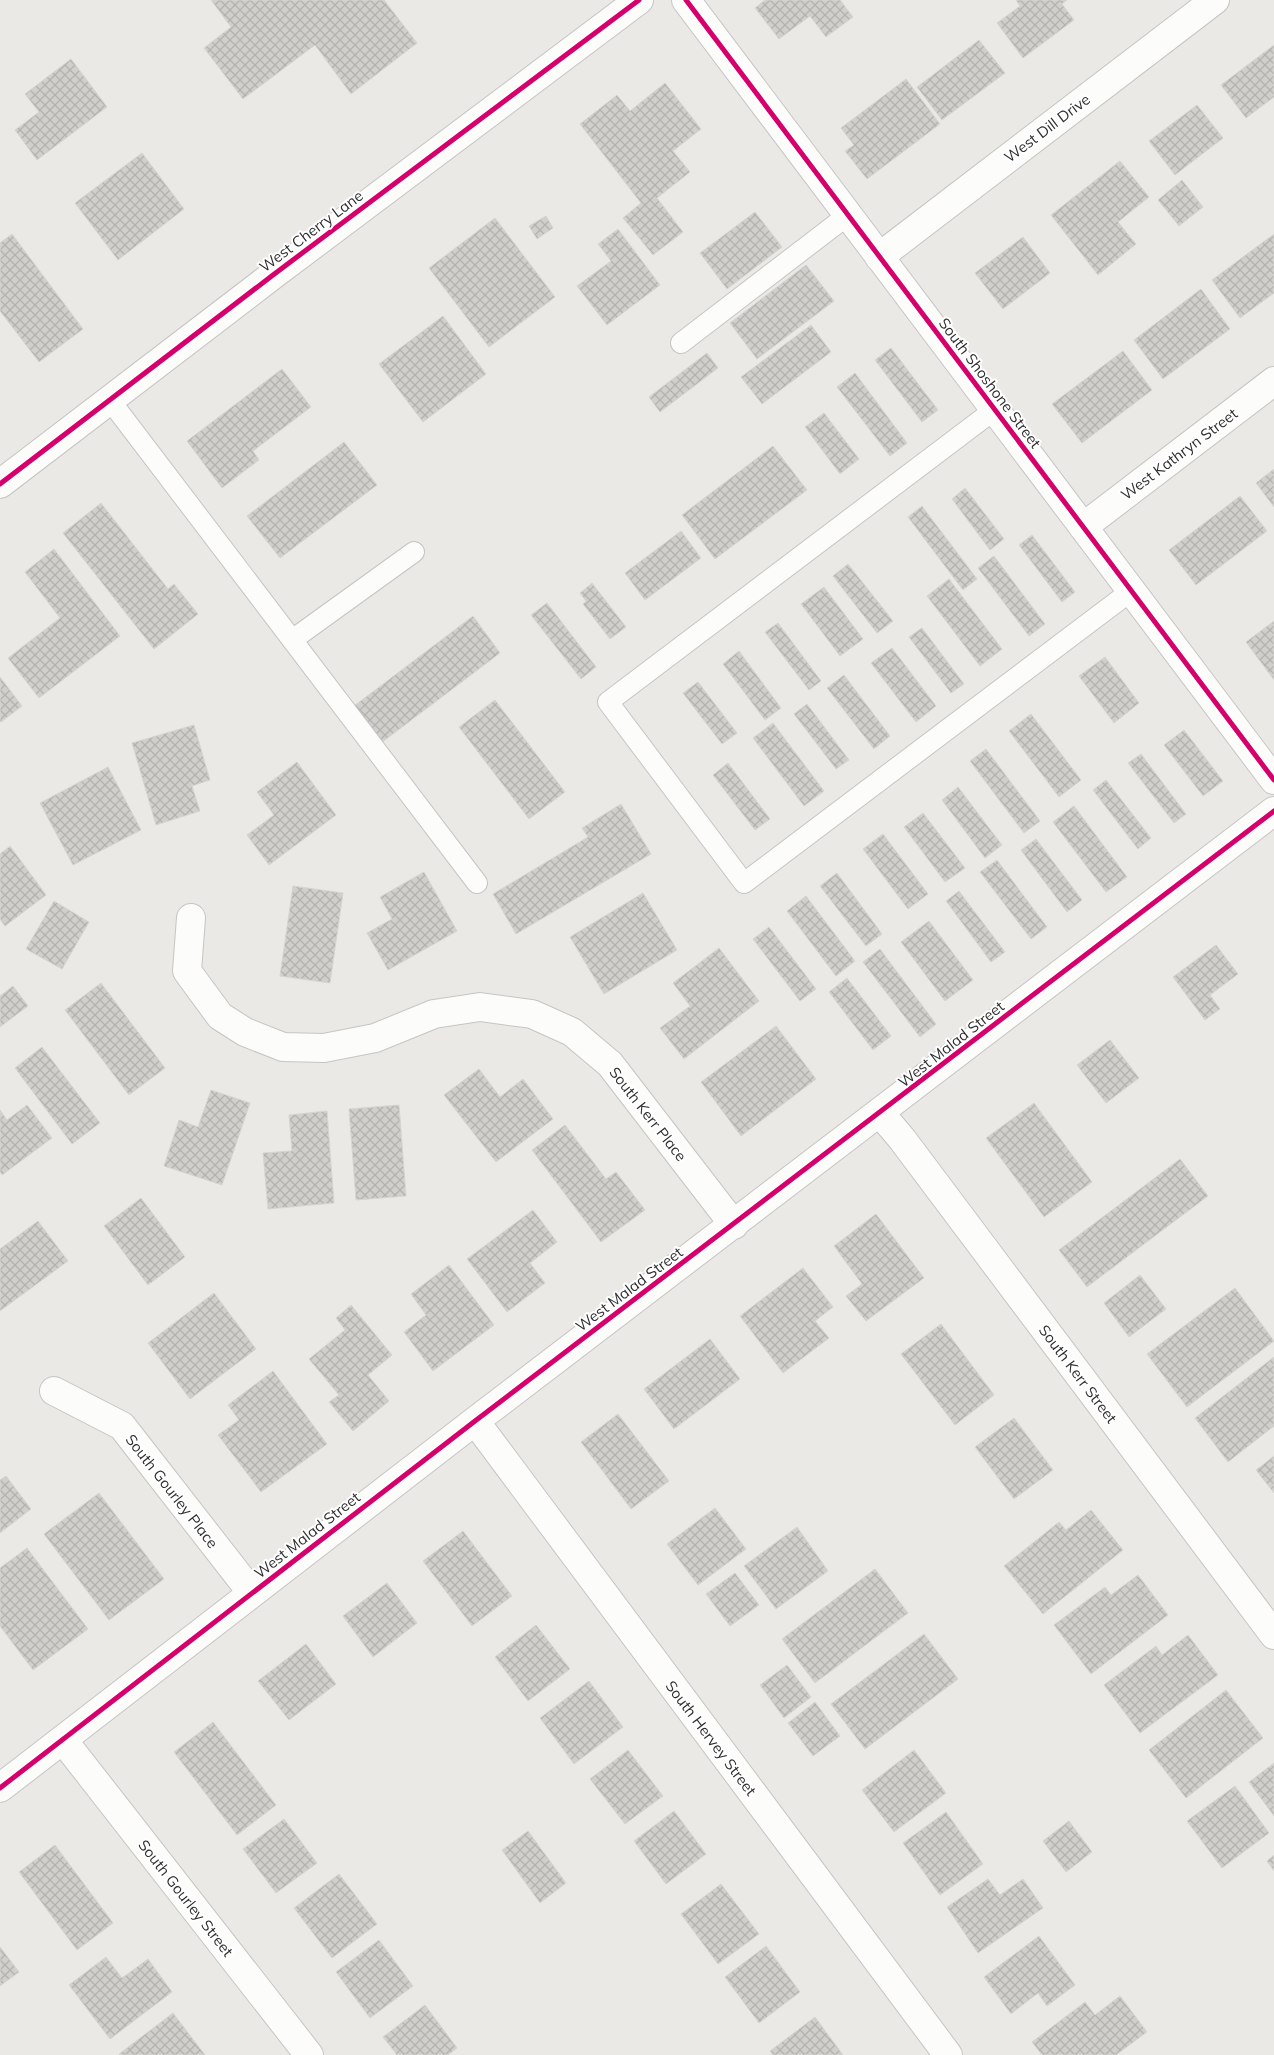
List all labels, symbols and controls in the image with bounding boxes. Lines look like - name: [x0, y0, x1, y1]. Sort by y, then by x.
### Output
- street label: West Dill Drive: [1000, 90, 1094, 166]
- street label: West Cherry Lane: [255, 186, 367, 276]
- street label: South Shoshone Street: [935, 314, 1045, 452]
- street label: West Kathryn Street: [1117, 404, 1241, 504]
- street label: West Malad Street: [894, 997, 1008, 1091]
- street label: South Kerr Place: [605, 1063, 691, 1165]
- street label: West Malad Street: [572, 1242, 686, 1336]
- street label: South Kerr Street: [1035, 1321, 1121, 1427]
- street label: South Gourley Place: [122, 1430, 222, 1552]
- street label: West Malad Street: [250, 1488, 364, 1582]
- street label: South Hervey Street: [661, 1677, 761, 1799]
- street label: South Gourley Street: [134, 1836, 238, 1960]

